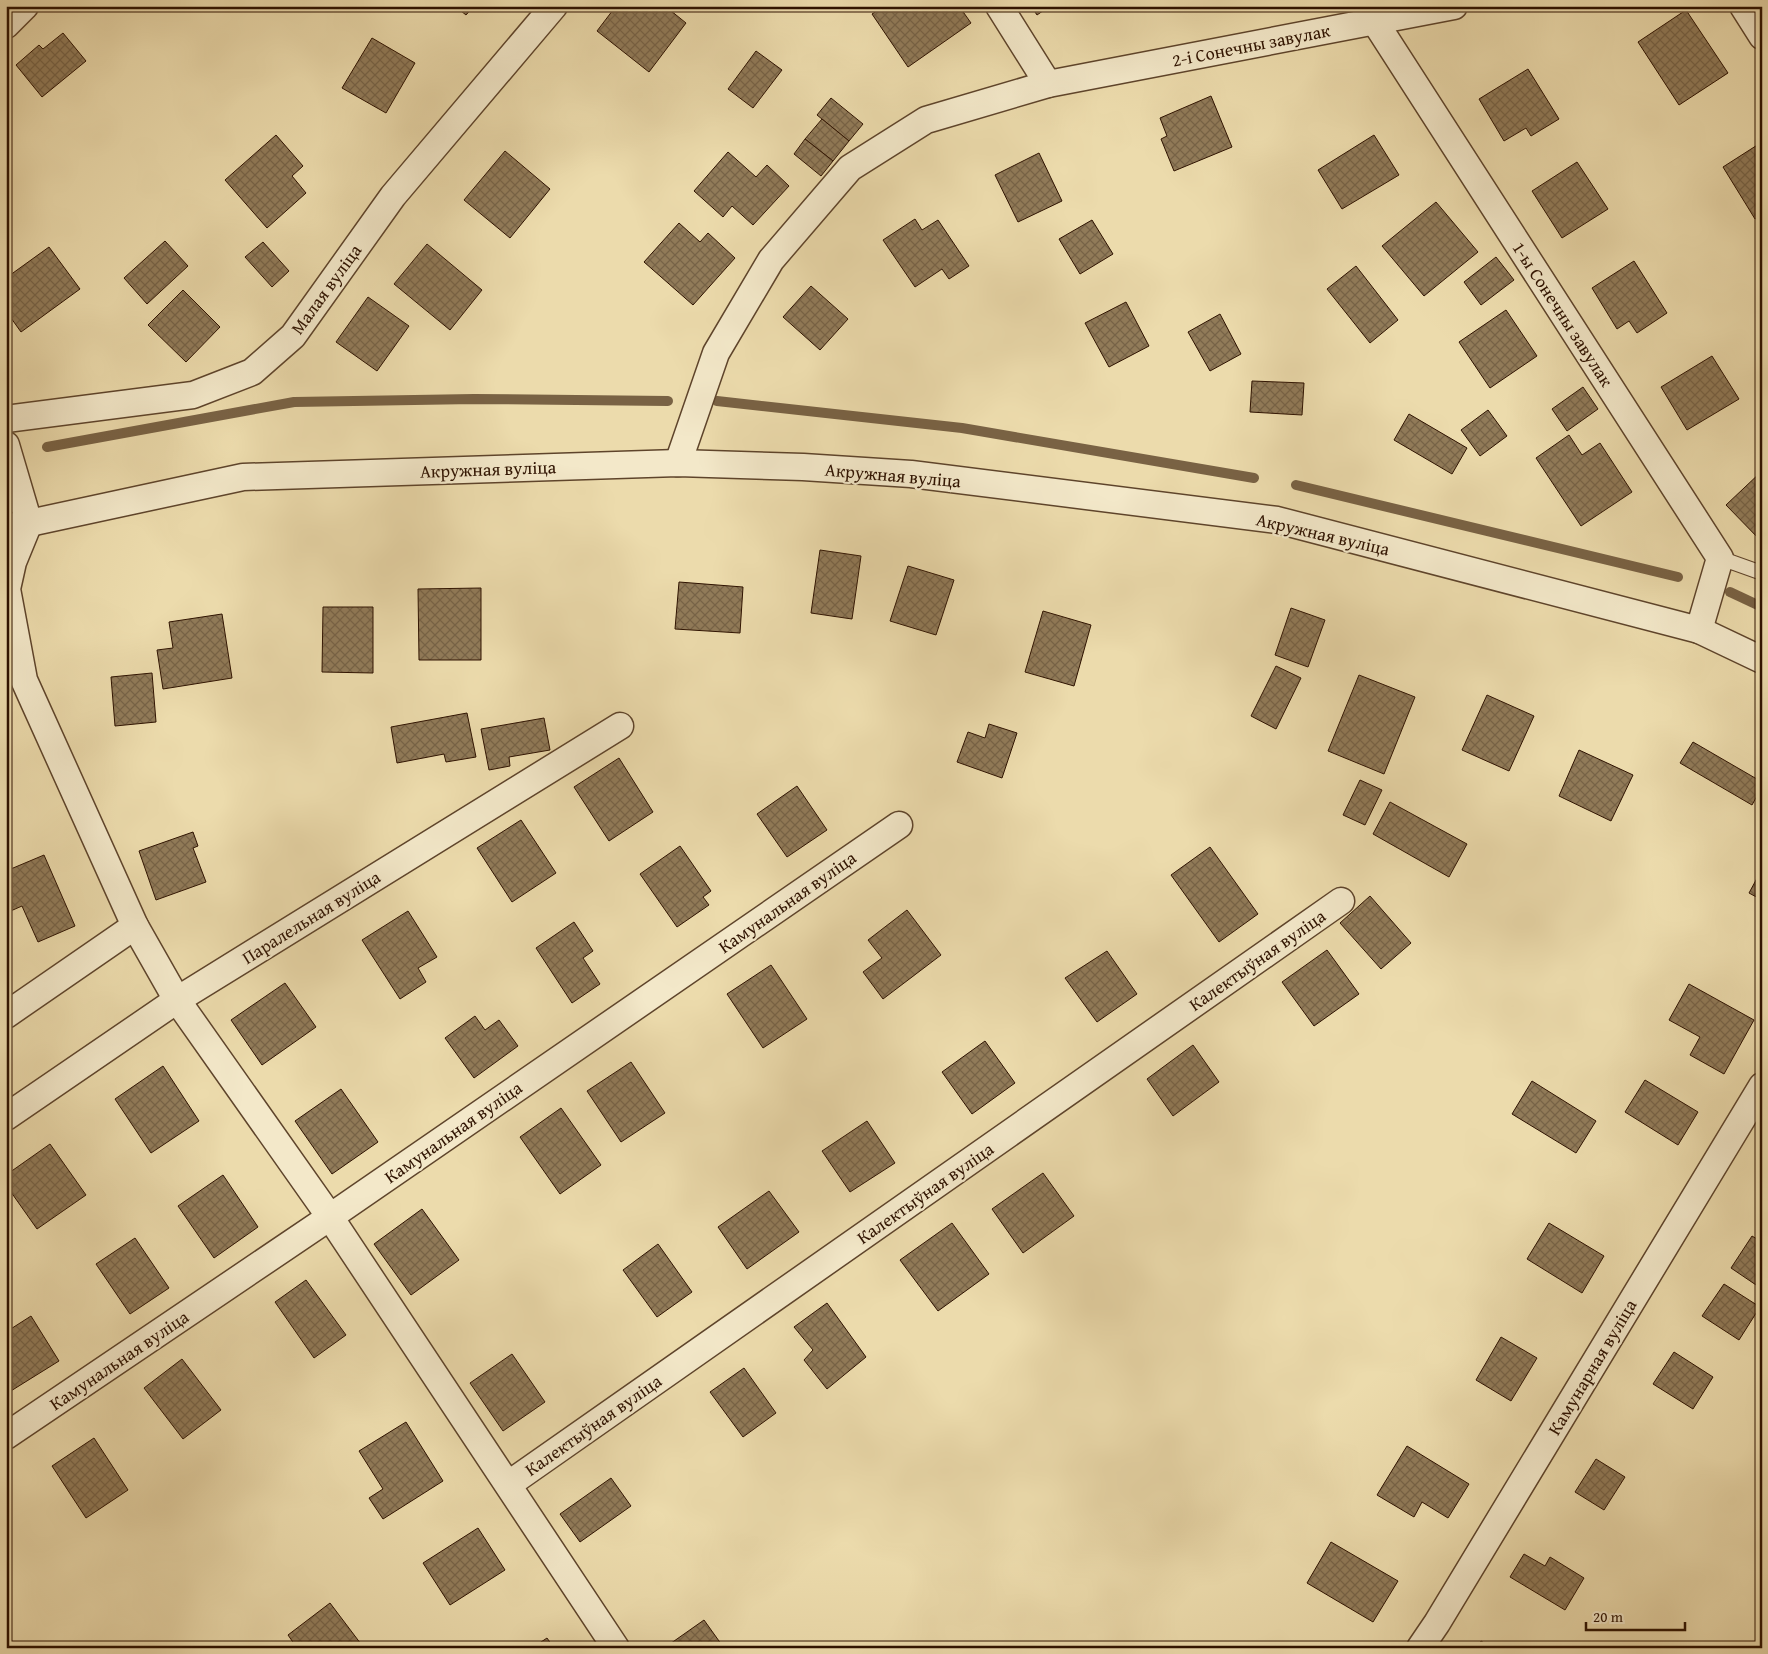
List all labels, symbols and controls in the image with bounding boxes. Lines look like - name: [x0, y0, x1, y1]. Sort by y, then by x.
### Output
- street label: 2-і Сонечны завулак: [1170, 16, 1333, 74]
- street label: 1-ы Сонечны завулак: [1506, 236, 1620, 392]
- street label: Малая вуліца: [284, 238, 368, 340]
- street label: Акружная вуліца: [419, 453, 557, 485]
- street label: Акружная вуліца: [824, 456, 962, 494]
- street label: Акружная вуліца: [1254, 506, 1393, 563]
- street label: Камунальная вуліца: [713, 844, 862, 960]
- street label: Паралельная вуліца: [236, 863, 386, 971]
- street label: Калектыўная вуліца: [1183, 902, 1331, 1017]
- street label: Камунальная вуліца: [379, 1074, 528, 1190]
- street label: Калектыўная вуліца: [851, 1135, 999, 1250]
- street label: Камунарная вуліца: [1541, 1294, 1643, 1440]
- street label: Камунальная вуліца: [44, 1303, 194, 1417]
- street label: Калектыўная вуліца: [519, 1367, 667, 1482]
- scale bar: [1586, 1599, 1684, 1631]
- text: 20 m: [1593, 1606, 1624, 1627]

